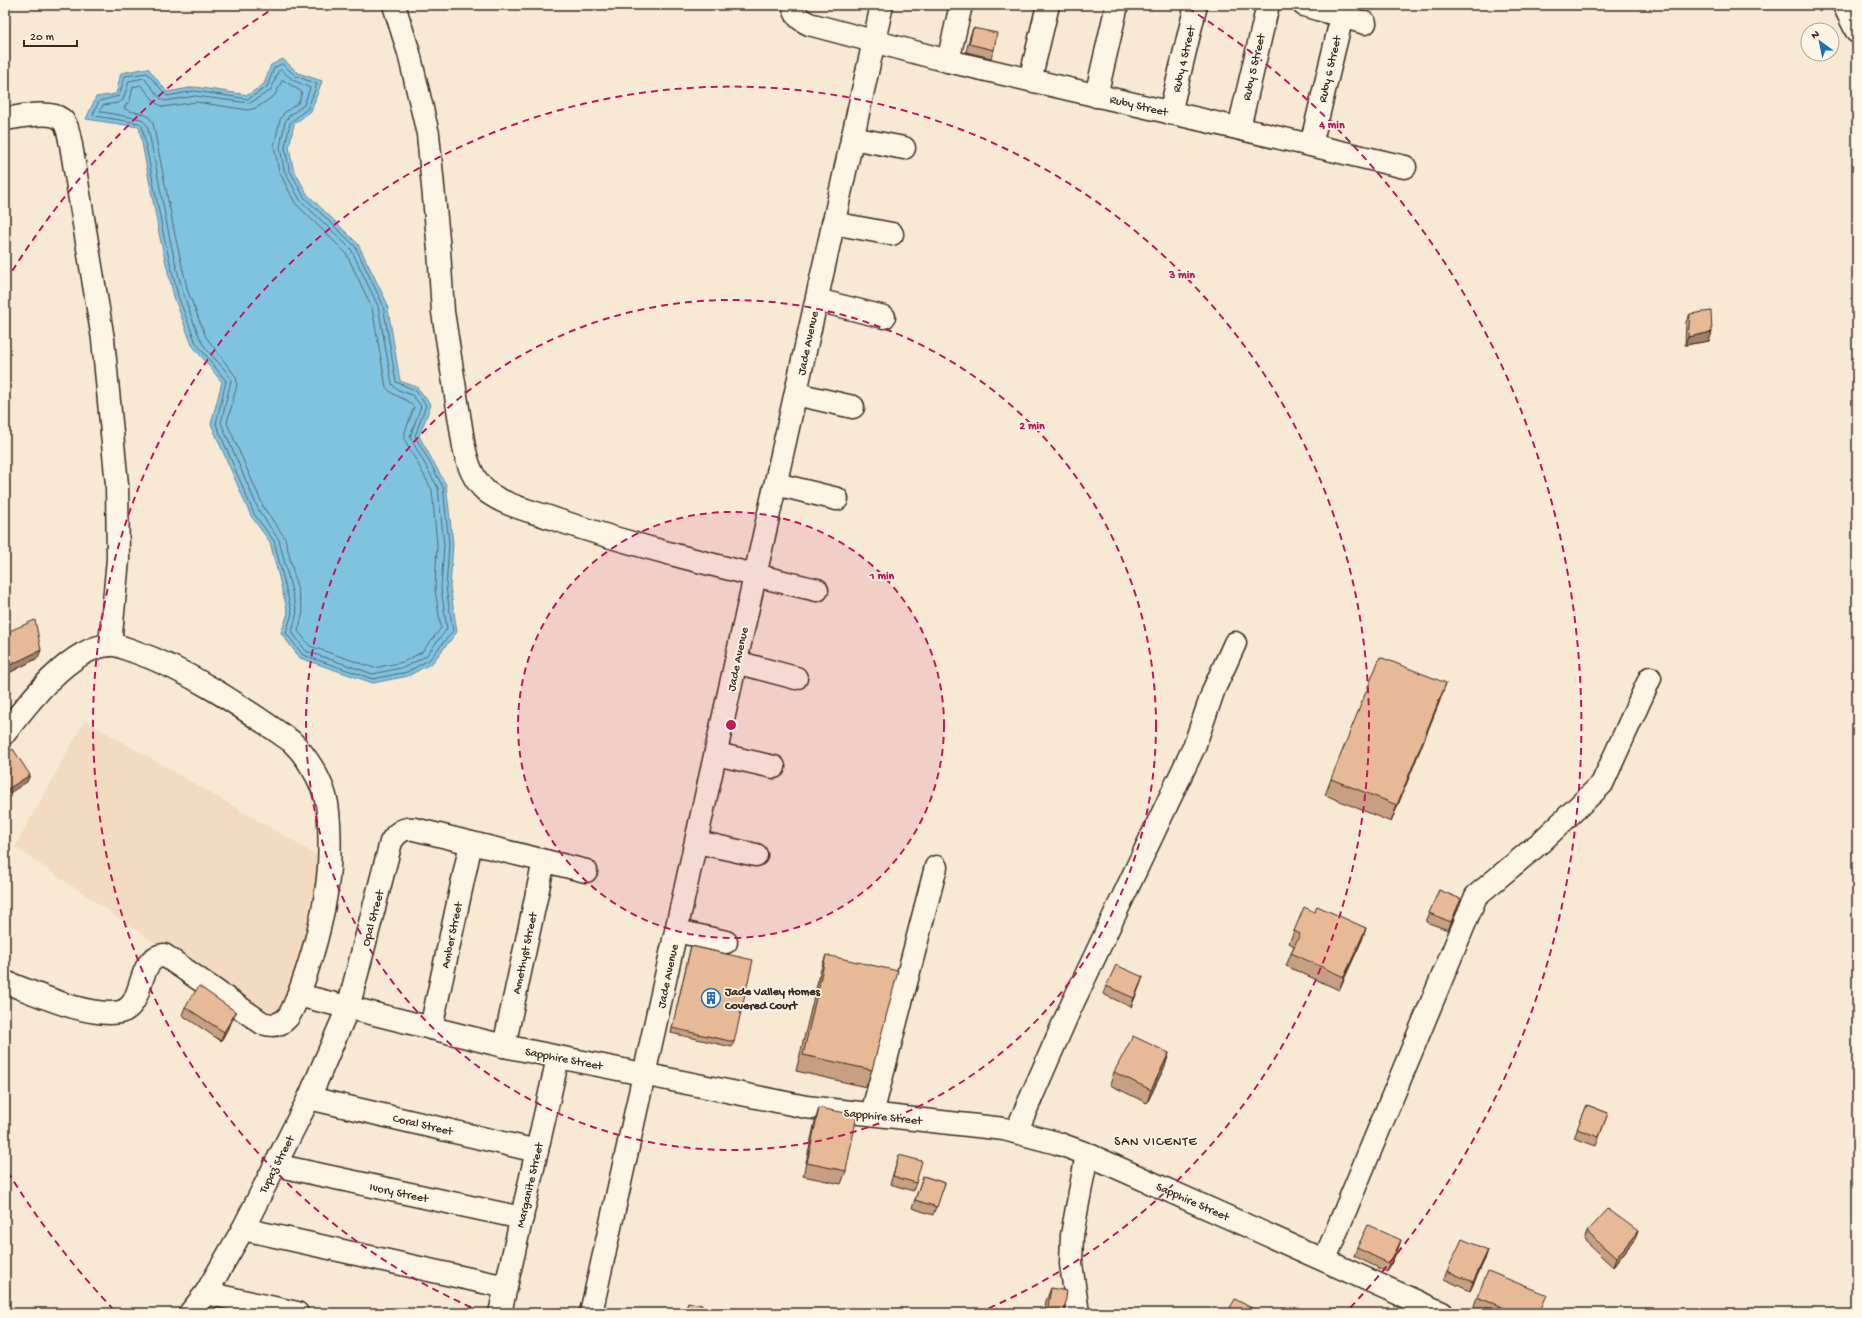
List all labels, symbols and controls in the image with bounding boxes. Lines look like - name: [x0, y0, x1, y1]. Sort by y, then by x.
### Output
- scale bar: [24, 22, 77, 48]
- north arrow: [1800, 22, 1840, 62]
- street label: Ruby 4 Street: [1171, 24, 1200, 94]
- text: N: [1809, 28, 1822, 42]
- text: 20 m: [30, 31, 55, 45]
- street label: Ruby 5 Street: [1240, 32, 1270, 102]
- street label: Ruby 6 Street: [1316, 34, 1346, 104]
- street label: Ruby Street: [1108, 93, 1170, 121]
- text: 4 min: [1318, 119, 1345, 133]
- text: 3 min: [1168, 269, 1195, 283]
- street label: Jade Avenue: [795, 309, 823, 377]
- text: 2 min: [1019, 420, 1045, 434]
- text: 1 min: [869, 570, 895, 584]
- street label: Jade Avenue: [725, 625, 753, 693]
- centre of rings: [724, 718, 738, 732]
- street label: Opal Street: [360, 888, 388, 948]
- street label: Amber Street: [439, 900, 467, 970]
- street label: Amethyst Street: [510, 910, 542, 996]
- street label: Jade Avenue: [655, 942, 683, 1010]
- place label: Jade Valley Homes Covered Court: [724, 986, 820, 1014]
- building icon: Jade Valley Homes Covered Court: [700, 987, 722, 1009]
- street label: Sapphire Street: [524, 1046, 604, 1075]
- street label: Sapphire Street: [843, 1107, 924, 1129]
- street label: Coral Street: [391, 1112, 455, 1140]
- street label: Tupaz Street: [257, 1133, 299, 1197]
- district label: SAN VICENTE: [1114, 1135, 1198, 1150]
- street label: Marganite Street: [514, 1140, 548, 1229]
- street label: Sapphire Street: [1154, 1180, 1232, 1226]
- street label: Ivory Street: [368, 1181, 430, 1207]

